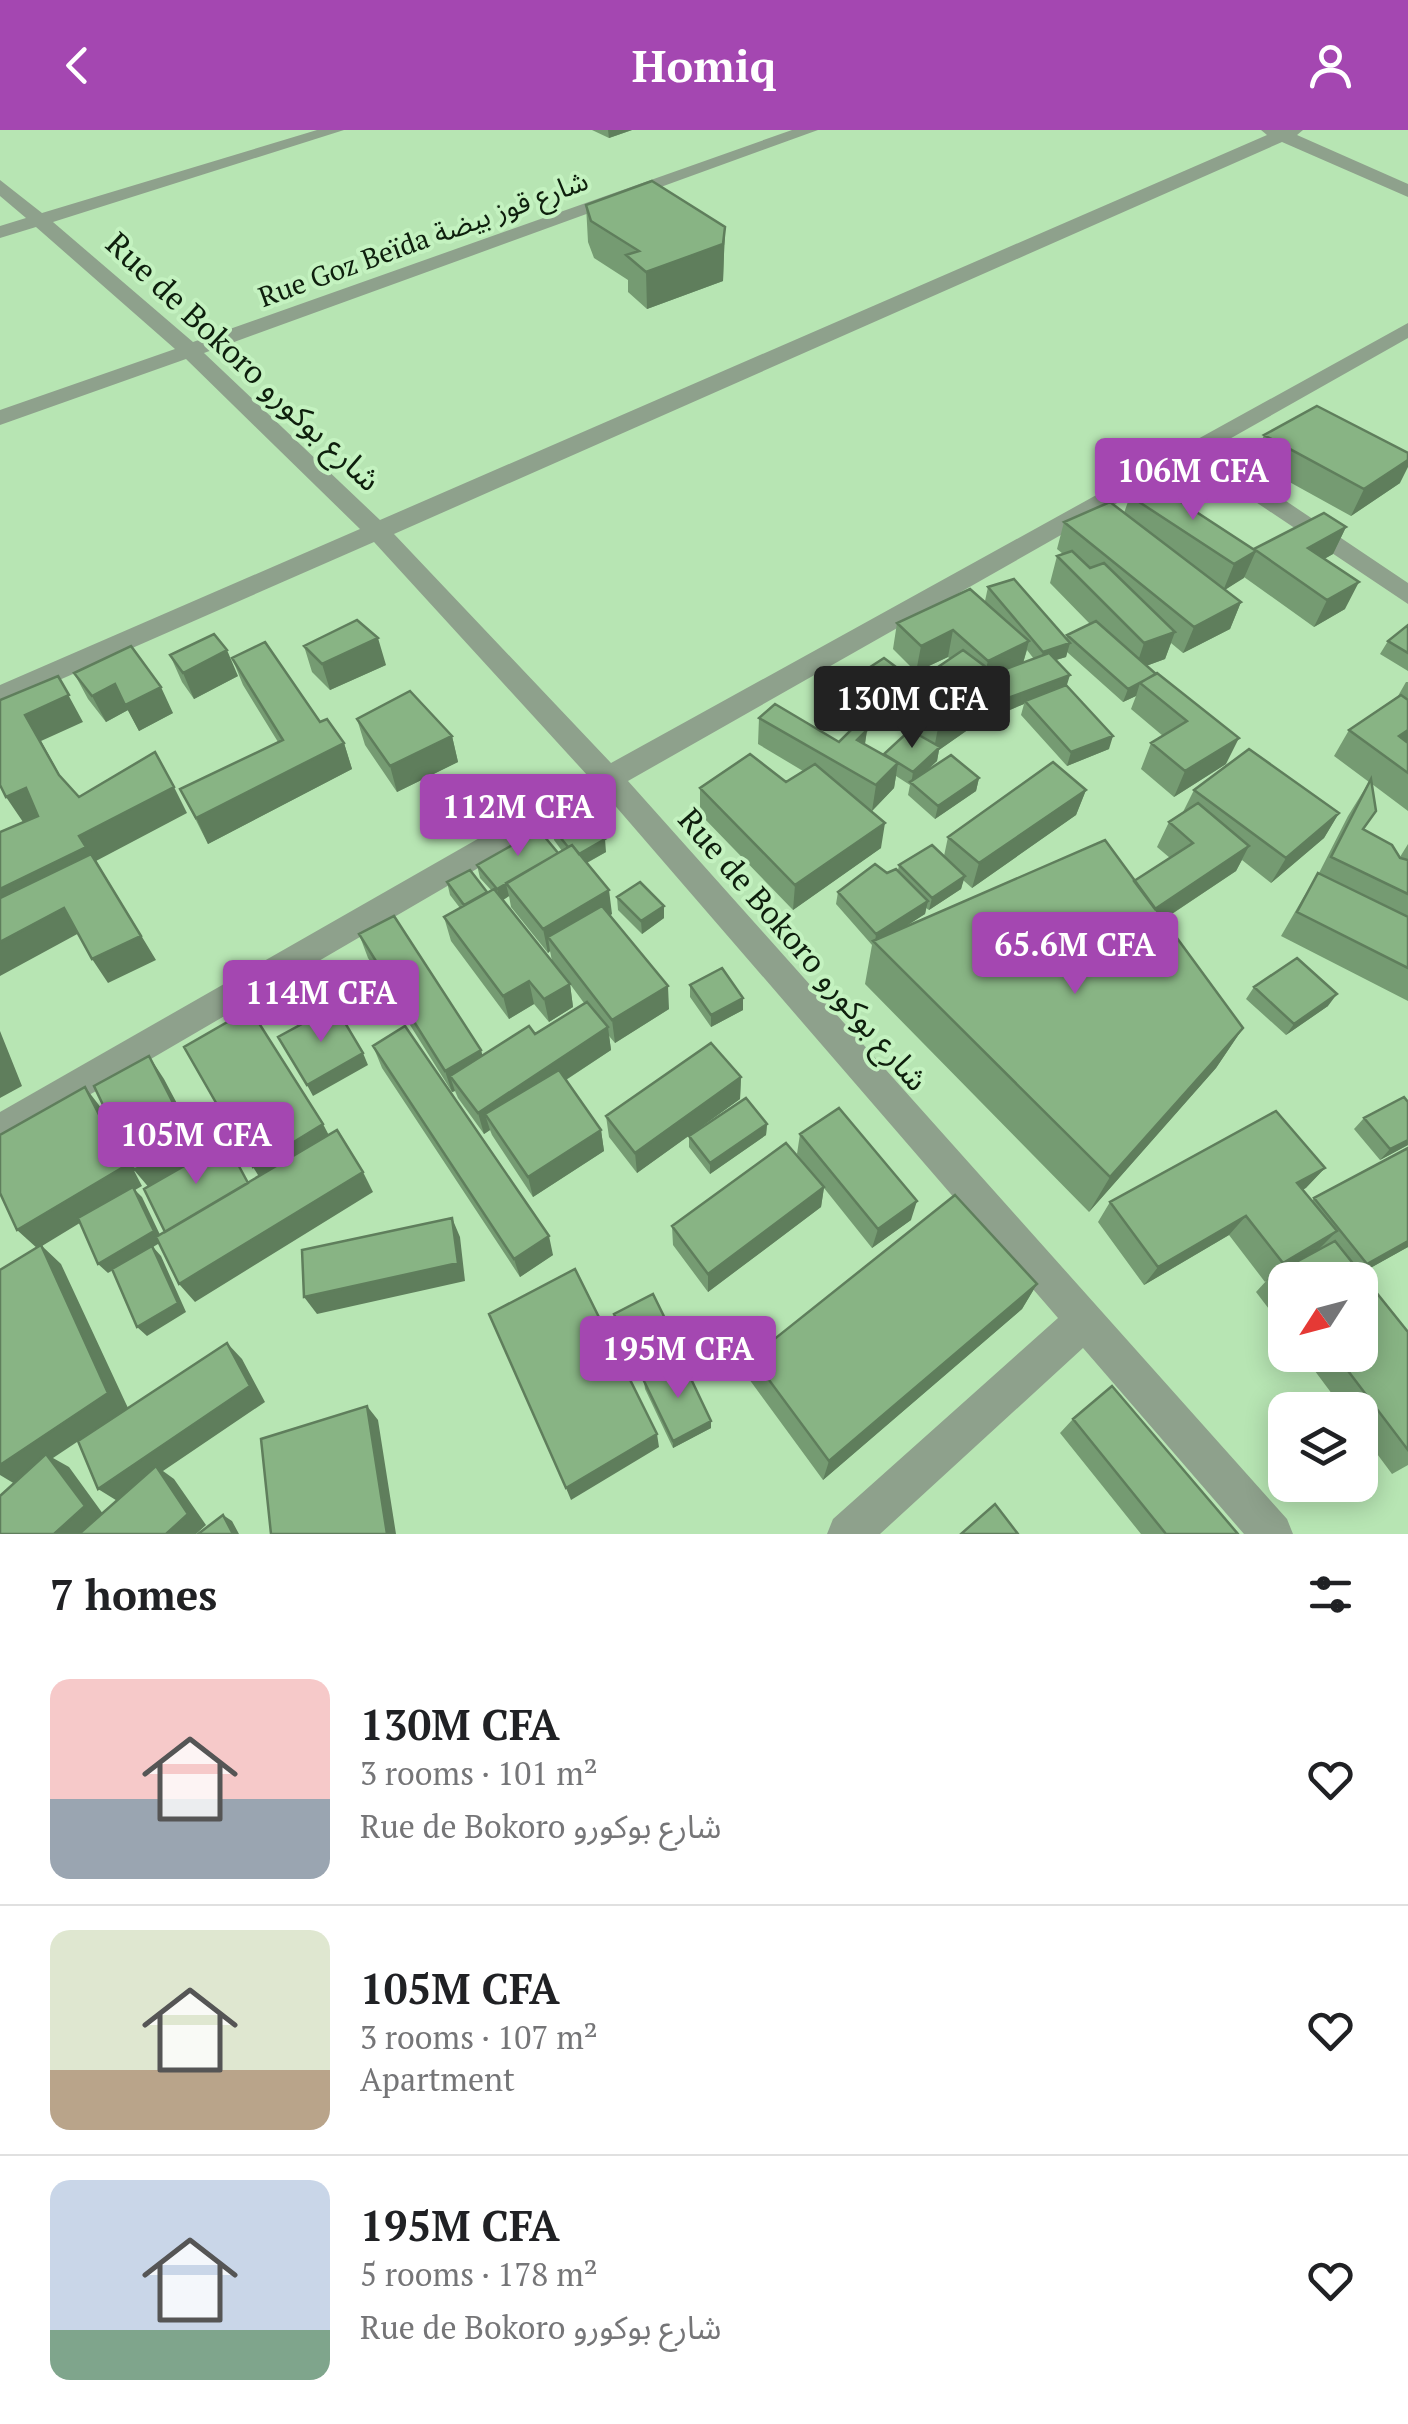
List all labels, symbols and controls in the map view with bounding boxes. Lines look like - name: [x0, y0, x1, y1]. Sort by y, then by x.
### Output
- text: Homiq: [632, 35, 776, 95]
- icon: back: [50, 38, 105, 93]
- icon: person: [1303, 38, 1358, 93]
- street label: Rue Goz Beïda شارع قوز بيضة: [253, 161, 594, 318]
- street label: Rue de Bokoro شارع بوكورو: [95, 222, 390, 503]
- pin: 106M CFA: [1090, 438, 1296, 523]
- text: 106M CFA: [1117, 449, 1269, 491]
- pin: 130M CFA: [809, 666, 1015, 751]
- text: 130M CFA: [836, 677, 988, 719]
- pin: 112M CFA: [415, 774, 621, 859]
- text: 112M CFA: [442, 785, 594, 827]
- street label: Rue de Bokoro شارع بوكورو: [667, 799, 938, 1102]
- pin: 65.6M CFA: [961, 912, 1189, 997]
- text: 65.6M CFA: [994, 923, 1156, 965]
- pin: 114M CFA: [218, 960, 424, 1045]
- text: 114M CFA: [245, 971, 397, 1013]
- pin: 105M CFA: [93, 1102, 299, 1187]
- text: 105M CFA: [120, 1113, 272, 1155]
- north arrow: [1268, 1262, 1378, 1372]
- map controls: [1268, 1262, 1378, 1502]
- pin: 195M CFA: [575, 1316, 781, 1401]
- text: 195M CFA: [602, 1327, 754, 1369]
- button: layers: [1268, 1392, 1378, 1502]
- text: 7 homes: [50, 1566, 217, 1622]
- icon: filters: [1303, 1567, 1358, 1622]
- text: 130M CFA: [360, 1696, 560, 1752]
- icon: home: [130, 1719, 250, 1839]
- text: 3 rooms · 101 m²: [360, 1752, 598, 1794]
- icon: heart: [1303, 1752, 1358, 1807]
- text: Rue de Bokoro شارع بوكورو: [360, 1805, 721, 1847]
- text: 105M CFA: [360, 1960, 560, 2016]
- icon: home: [130, 1970, 250, 2090]
- icon: heart: [1303, 2003, 1358, 2058]
- text: 3 rooms · 107 m²: [360, 2016, 598, 2058]
- text: Apartment: [360, 2058, 515, 2100]
- text: 195M CFA: [360, 2197, 560, 2253]
- icon: home: [130, 2220, 250, 2340]
- text: 5 rooms · 178 m²: [360, 2253, 598, 2295]
- icon: heart: [1303, 2253, 1358, 2308]
- text: Rue de Bokoro شارع بوكورو: [360, 2306, 721, 2348]

